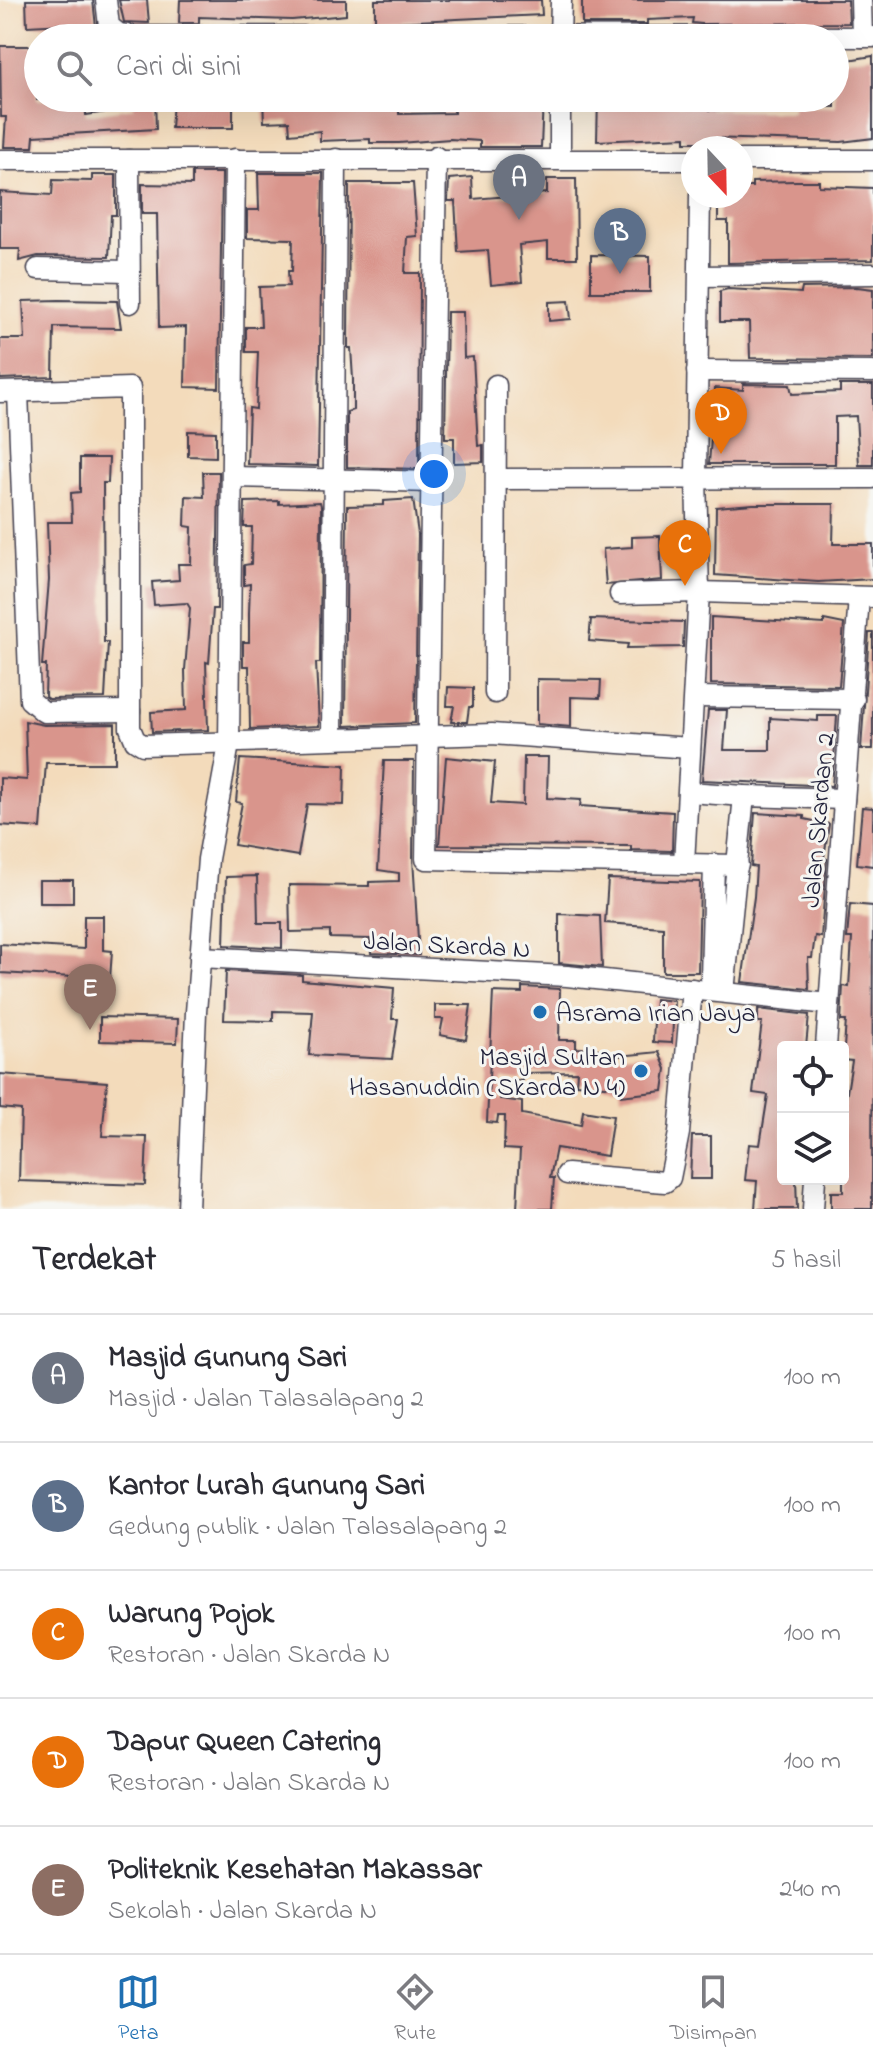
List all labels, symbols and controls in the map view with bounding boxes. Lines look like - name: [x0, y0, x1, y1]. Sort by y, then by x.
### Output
- search box: [24, 24, 849, 112]
- icon: search: [52, 46, 96, 90]
- text: Cari di sini: [116, 46, 242, 90]
- north arrow: [681, 136, 753, 208]
- pin: A: [493, 154, 545, 220]
- pin: B: [594, 208, 646, 274]
- pin: D: [695, 388, 747, 454]
- your location: [414, 454, 454, 494]
- pin: C: [659, 520, 711, 586]
- street label: Jalan Skardan 2: [793, 731, 847, 909]
- street label: Jalan Skarda N: [362, 924, 531, 970]
- pin: E: [64, 964, 116, 1030]
- place label: Asrama Irian Jaya: [556, 996, 756, 1034]
- marker: Asrama Irian Jaya: [531, 1003, 549, 1021]
- place label: Masjid Sultan Hasanuddin (Skarda N 4): [349, 1040, 625, 1108]
- map controls: [777, 1041, 849, 1185]
- button: locate: [777, 1041, 849, 1113]
- marker: Masjid Sultan Hasanuddin (Skarda N 4): [632, 1062, 650, 1080]
- button: layers: [777, 1113, 849, 1185]
- text: Terdekat: [32, 1236, 156, 1286]
- text: 5 hasil: [771, 1242, 841, 1280]
- text: Masjid Gunung Sari: [108, 1337, 347, 1381]
- text: A: [50, 1359, 66, 1397]
- text: 100 m: [784, 1359, 841, 1397]
- text: Masjid · Jalan Talasalapang 2: [108, 1381, 424, 1419]
- text: Kantor Lurah Gunung Sari: [108, 1465, 425, 1509]
- text: B: [49, 1487, 67, 1525]
- text: 100 m: [784, 1487, 841, 1525]
- text: Gedung publik · Jalan Talasalapang 2: [108, 1509, 507, 1547]
- text: Warung Pojok: [108, 1593, 274, 1637]
- text: C: [51, 1615, 65, 1653]
- text: 100 m: [784, 1615, 841, 1653]
- text: Restoran · Jalan Skarda N: [108, 1637, 390, 1675]
- text: Dapur Queen Catering: [108, 1721, 381, 1765]
- text: D: [48, 1743, 68, 1781]
- text: 100 m: [784, 1743, 841, 1781]
- text: Restoran · Jalan Skarda N: [108, 1765, 390, 1803]
- text: Politeknik Kesehatan Makassar: [108, 1849, 482, 1893]
- text: E: [50, 1871, 66, 1909]
- text: 240 m: [779, 1871, 841, 1909]
- text: Sekolah · Jalan Skarda N: [108, 1893, 377, 1931]
- tab: Peta: [116, 1970, 160, 2050]
- tab: Rute: [393, 1970, 437, 2050]
- tab: Disimpan: [670, 1970, 757, 2050]

